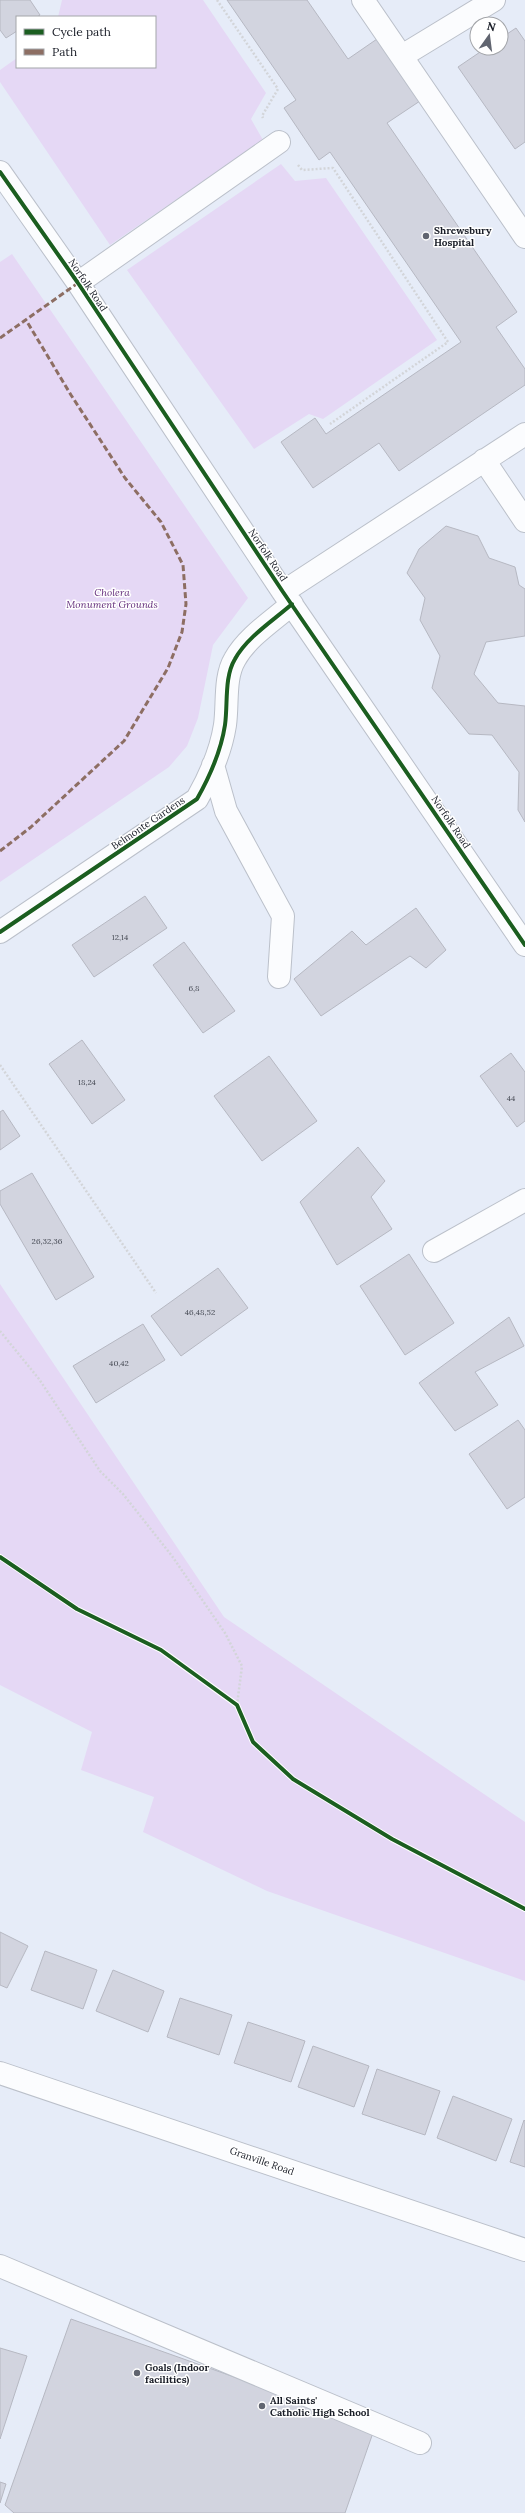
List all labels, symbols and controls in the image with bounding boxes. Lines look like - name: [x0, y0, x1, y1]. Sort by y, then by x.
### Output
- legend: [16, 16, 156, 68]
- north arrow: [469, 16, 509, 56]
- text: N: [486, 18, 498, 34]
- text: Cycle path: [52, 24, 111, 39]
- text: Path: [52, 44, 77, 59]
- place label: Shrewsbury Hospital: [434, 224, 492, 249]
- marker: Shrewsbury Hospital: [421, 231, 431, 241]
- street label: Norfolk Road: [66, 256, 110, 314]
- street label: Norfolk Road: [246, 526, 290, 584]
- park label: Cholera Monument Grounds: [66, 586, 158, 611]
- street label: Belmonte Gardens: [109, 793, 188, 852]
- street label: Norfolk Road: [429, 793, 473, 851]
- house number: 12,14: [112, 932, 129, 942]
- house number: 6,8: [188, 983, 200, 993]
- house number: 18,24: [78, 1077, 97, 1087]
- house number: 44: [507, 1093, 516, 1103]
- house number: 26,32,36: [32, 1236, 63, 1246]
- house number: 46,48,52: [185, 1307, 215, 1317]
- house number: 40,42: [109, 1358, 129, 1368]
- street label: Granville Road: [228, 2144, 296, 2178]
- place label: Goals (Indoor facilities): [145, 2361, 209, 2386]
- marker: Goals (Indoor facilities): [132, 2368, 142, 2378]
- place label: All Saints' Catholic High School: [270, 2394, 370, 2419]
- marker: All Saints' Catholic High School: [257, 2401, 267, 2411]

